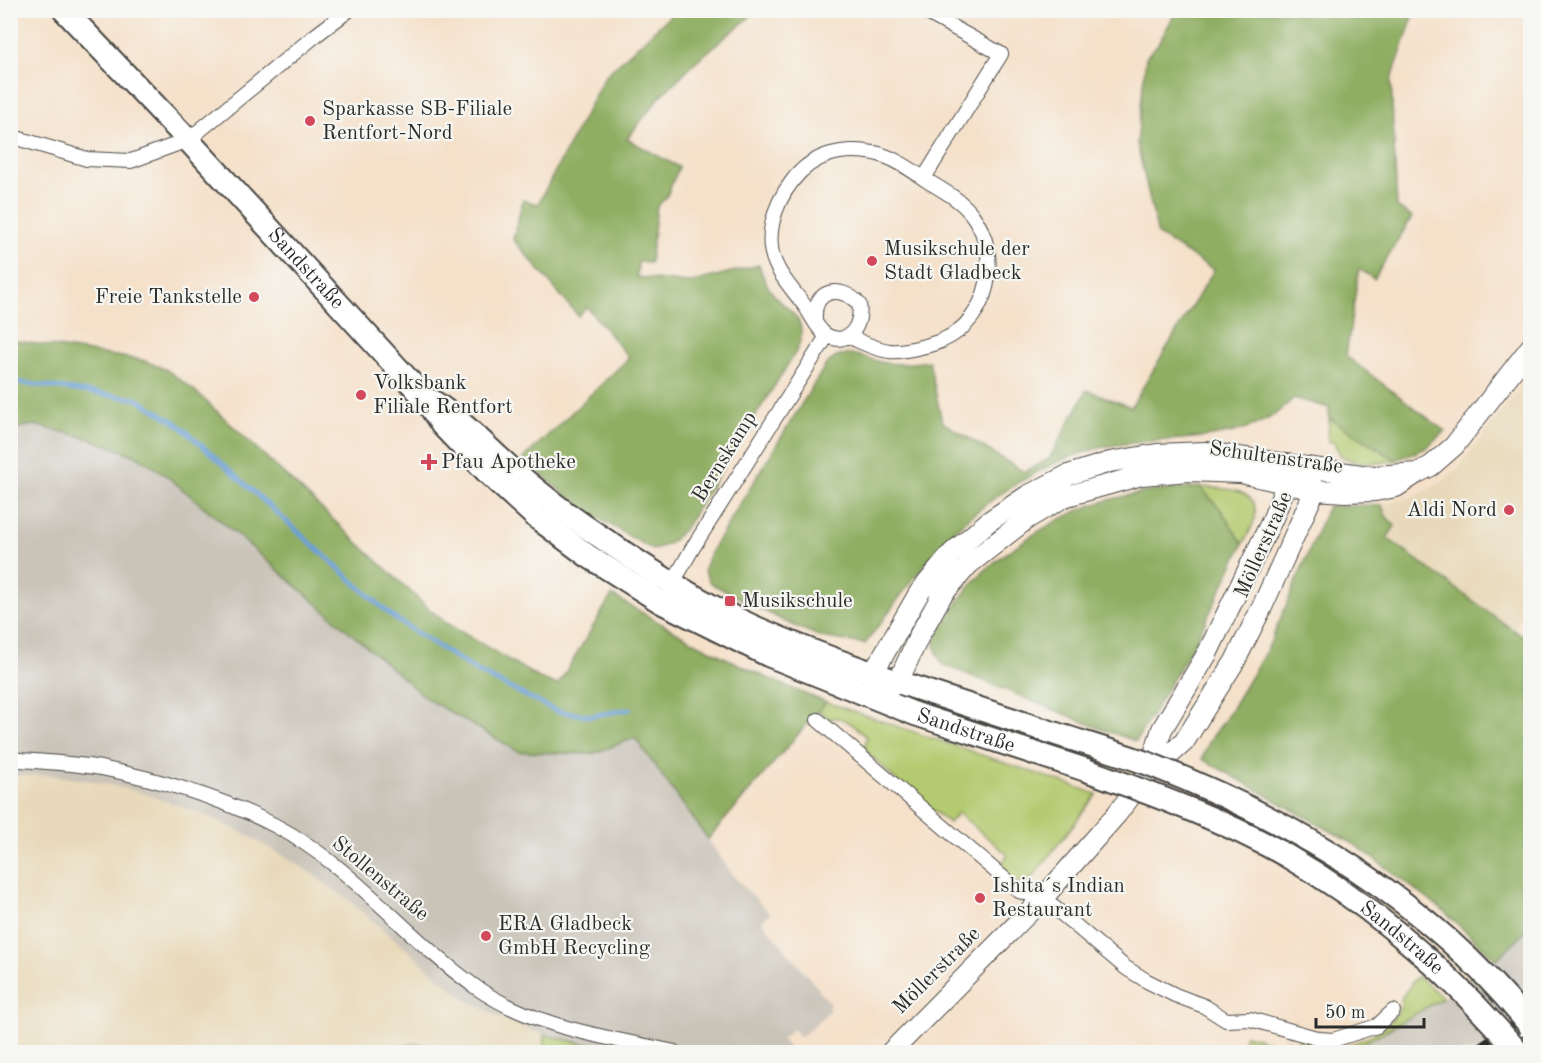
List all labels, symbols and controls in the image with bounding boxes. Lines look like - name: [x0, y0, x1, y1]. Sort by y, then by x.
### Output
- place label: Sparkasse SB-Filiale Rentfort-Nord: [322, 99, 512, 144]
- marker: Sparkasse SB-Filiale Rentfort-Nord: [303, 114, 317, 128]
- street label: Sandstraße: [264, 224, 348, 313]
- place label: Musikschule der Stadt Gladbeck: [884, 239, 1030, 284]
- marker: Musikschule der Stadt Gladbeck: [865, 254, 879, 268]
- place label: Freie Tankstelle: [95, 287, 242, 308]
- marker: Freie Tankstelle: [247, 290, 261, 304]
- place label: Volksbank Filiale Rentfort: [373, 373, 512, 418]
- marker: Volksbank Filiale Rentfort: [354, 388, 368, 402]
- street label: Bernskamp: [689, 408, 761, 506]
- street label: Schultenstraße: [1208, 438, 1344, 478]
- place label: Pfau Apotheke: [441, 452, 576, 473]
- marker: Pfau Apotheke: [422, 455, 436, 469]
- street label: Möllerstraße: [1231, 489, 1297, 601]
- place label: Aldi Nord: [1407, 500, 1497, 521]
- marker: Aldi Nord: [1502, 503, 1516, 517]
- place label: Musikschule: [742, 591, 853, 612]
- marker: Musikschule: [723, 594, 737, 608]
- street label: Sandstraße: [914, 705, 1018, 756]
- street label: Stollenstraße: [328, 833, 432, 925]
- place label: Ishita´s Indian Restaurant: [992, 876, 1125, 921]
- marker: Ishita´s Indian Restaurant: [973, 891, 987, 905]
- street label: Sandstraße: [1356, 897, 1448, 979]
- place label: ERA Gladbeck GmbH Recycling: [498, 914, 651, 959]
- street label: Möllerstraße: [889, 923, 985, 1019]
- marker: ERA Gladbeck GmbH Recycling: [479, 929, 493, 943]
- scale bar: [1316, 991, 1424, 1029]
- text: 50 m: [1325, 1004, 1365, 1022]

